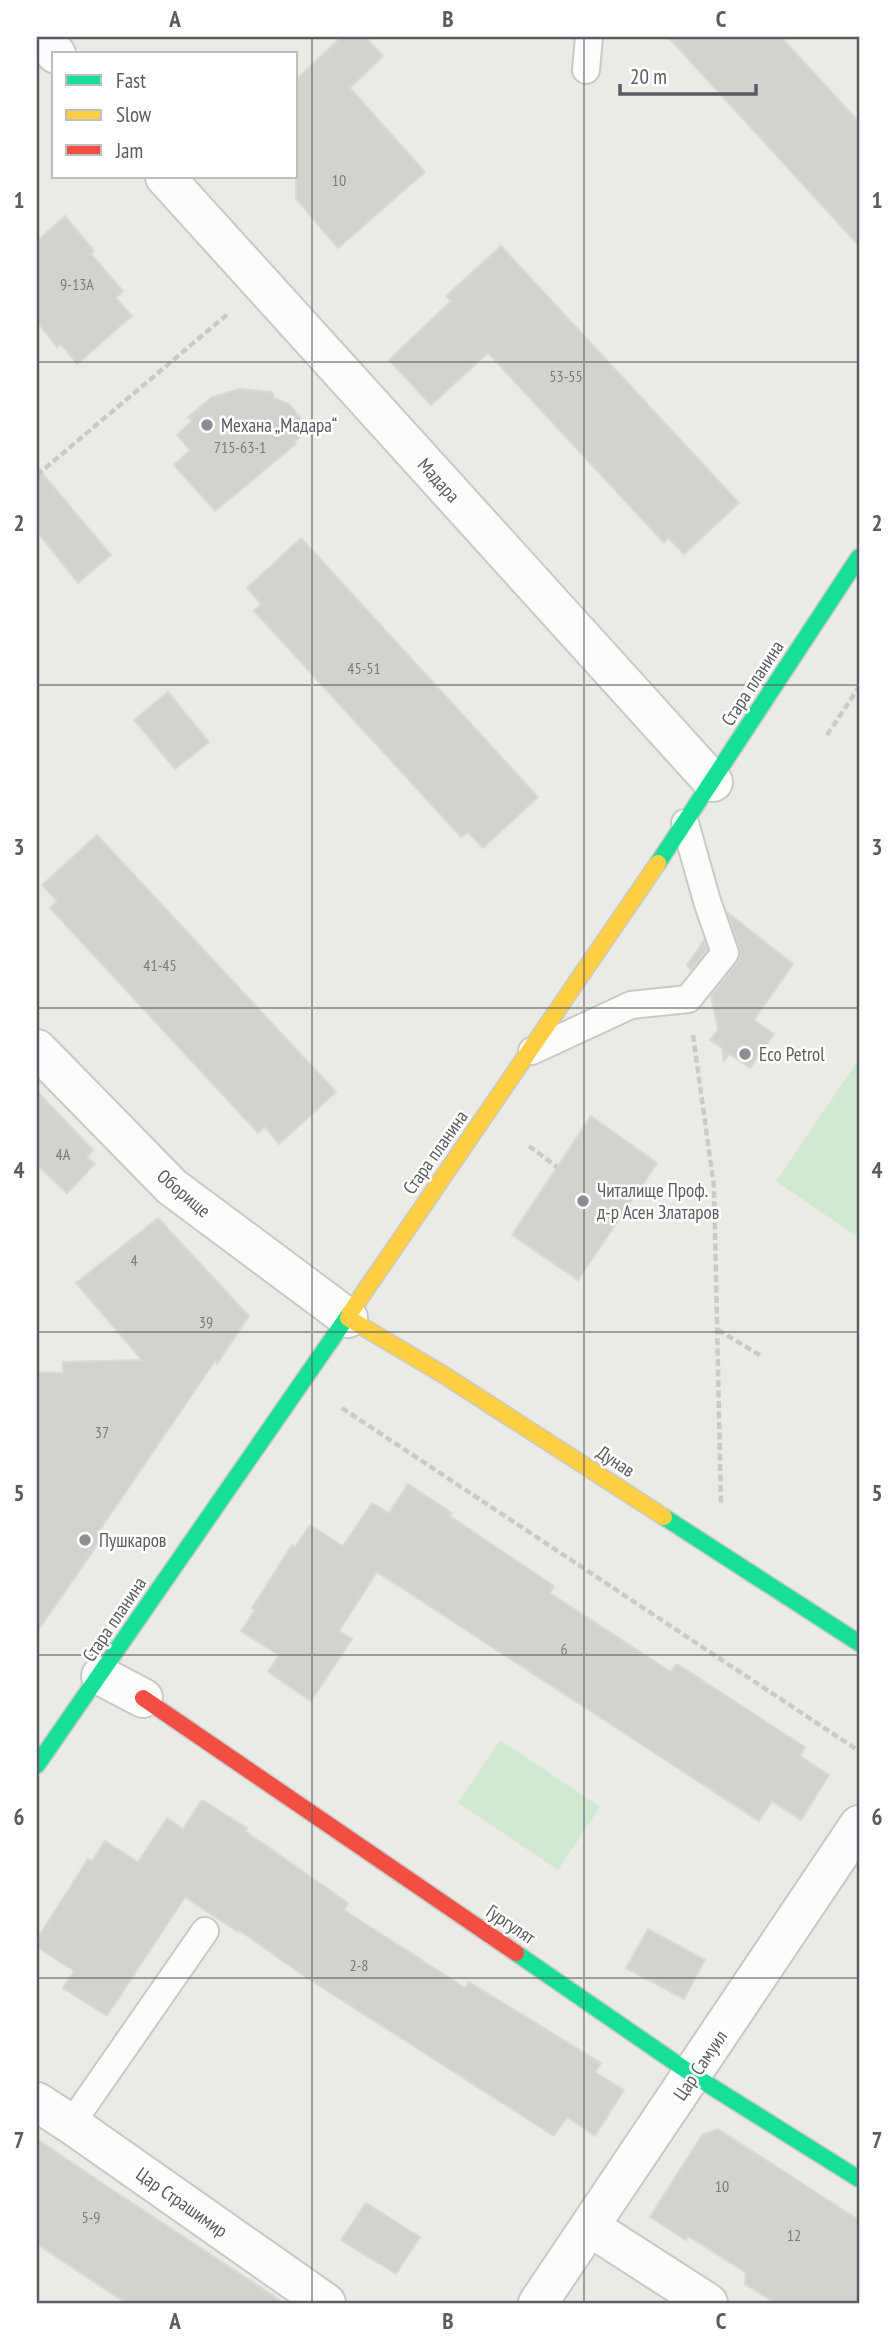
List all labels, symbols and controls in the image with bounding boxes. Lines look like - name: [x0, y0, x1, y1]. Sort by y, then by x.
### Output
- text: A: [168, 4, 181, 33]
- text: B: [442, 4, 454, 33]
- text: C: [716, 4, 727, 33]
- legend: [52, 52, 298, 178]
- scale bar: [620, 52, 756, 96]
- text: 20 m: [630, 63, 667, 90]
- text: Fast: [116, 67, 146, 94]
- text: Slow: [116, 101, 152, 128]
- text: Jam: [115, 137, 143, 164]
- house number: 10: [332, 170, 346, 190]
- text: 1: [14, 185, 25, 214]
- text: 1: [872, 185, 883, 214]
- house number: 9-13А: [60, 274, 94, 294]
- house number: 53-55: [549, 366, 583, 386]
- place label: Механа „Мадара“: [221, 413, 337, 437]
- marker: Механа „Мадара“: [199, 417, 215, 433]
- house number: 715-63-1: [214, 437, 266, 457]
- street label: Мадара: [413, 453, 465, 507]
- text: 2: [14, 508, 25, 537]
- text: 2: [872, 508, 883, 537]
- street label: Стара планина: [715, 636, 789, 730]
- house number: 45-51: [347, 658, 381, 678]
- text: 3: [14, 832, 25, 861]
- text: 3: [872, 832, 883, 861]
- house number: 41-45: [143, 955, 177, 975]
- place label: Eco Petrol: [759, 1042, 825, 1066]
- marker: Eco Petrol: [737, 1046, 753, 1062]
- street label: Стара планина: [397, 1105, 473, 1199]
- house number: 4А: [56, 1144, 71, 1164]
- text: 4: [14, 1155, 25, 1184]
- text: 4: [872, 1155, 883, 1184]
- street label: Оборище: [152, 1164, 216, 1222]
- place label: Читалище Проф. д-р Асен Златаров: [597, 1178, 719, 1224]
- marker: Читалище Проф. д-р Асен Златаров: [575, 1193, 591, 1209]
- house number: 4: [130, 1250, 138, 1270]
- house number: 39: [199, 1312, 213, 1332]
- house number: 37: [95, 1422, 109, 1442]
- street label: Дунав: [592, 1440, 640, 1482]
- text: 5: [14, 1478, 25, 1507]
- text: 5: [872, 1478, 883, 1507]
- place label: Пушкаров: [99, 1528, 167, 1552]
- marker: Пушкаров: [77, 1532, 93, 1548]
- street label: Стара планина: [77, 1572, 151, 1666]
- house number: 6: [560, 1639, 568, 1659]
- text: 6: [14, 1802, 25, 1831]
- text: 6: [872, 1802, 883, 1831]
- street label: Гургулят: [482, 1899, 541, 1950]
- house number: 2-8: [349, 1955, 369, 1975]
- street label: Цар Самуил: [668, 2025, 732, 2105]
- text: 7: [14, 2125, 25, 2154]
- text: 7: [872, 2125, 883, 2154]
- street label: Цар Страшимир: [132, 2162, 232, 2242]
- house number: 10: [715, 2176, 729, 2196]
- house number: 5-9: [81, 2207, 101, 2227]
- house number: 12: [787, 2225, 801, 2245]
- text: A: [168, 2306, 181, 2335]
- text: B: [442, 2306, 454, 2335]
- text: C: [716, 2306, 727, 2335]

